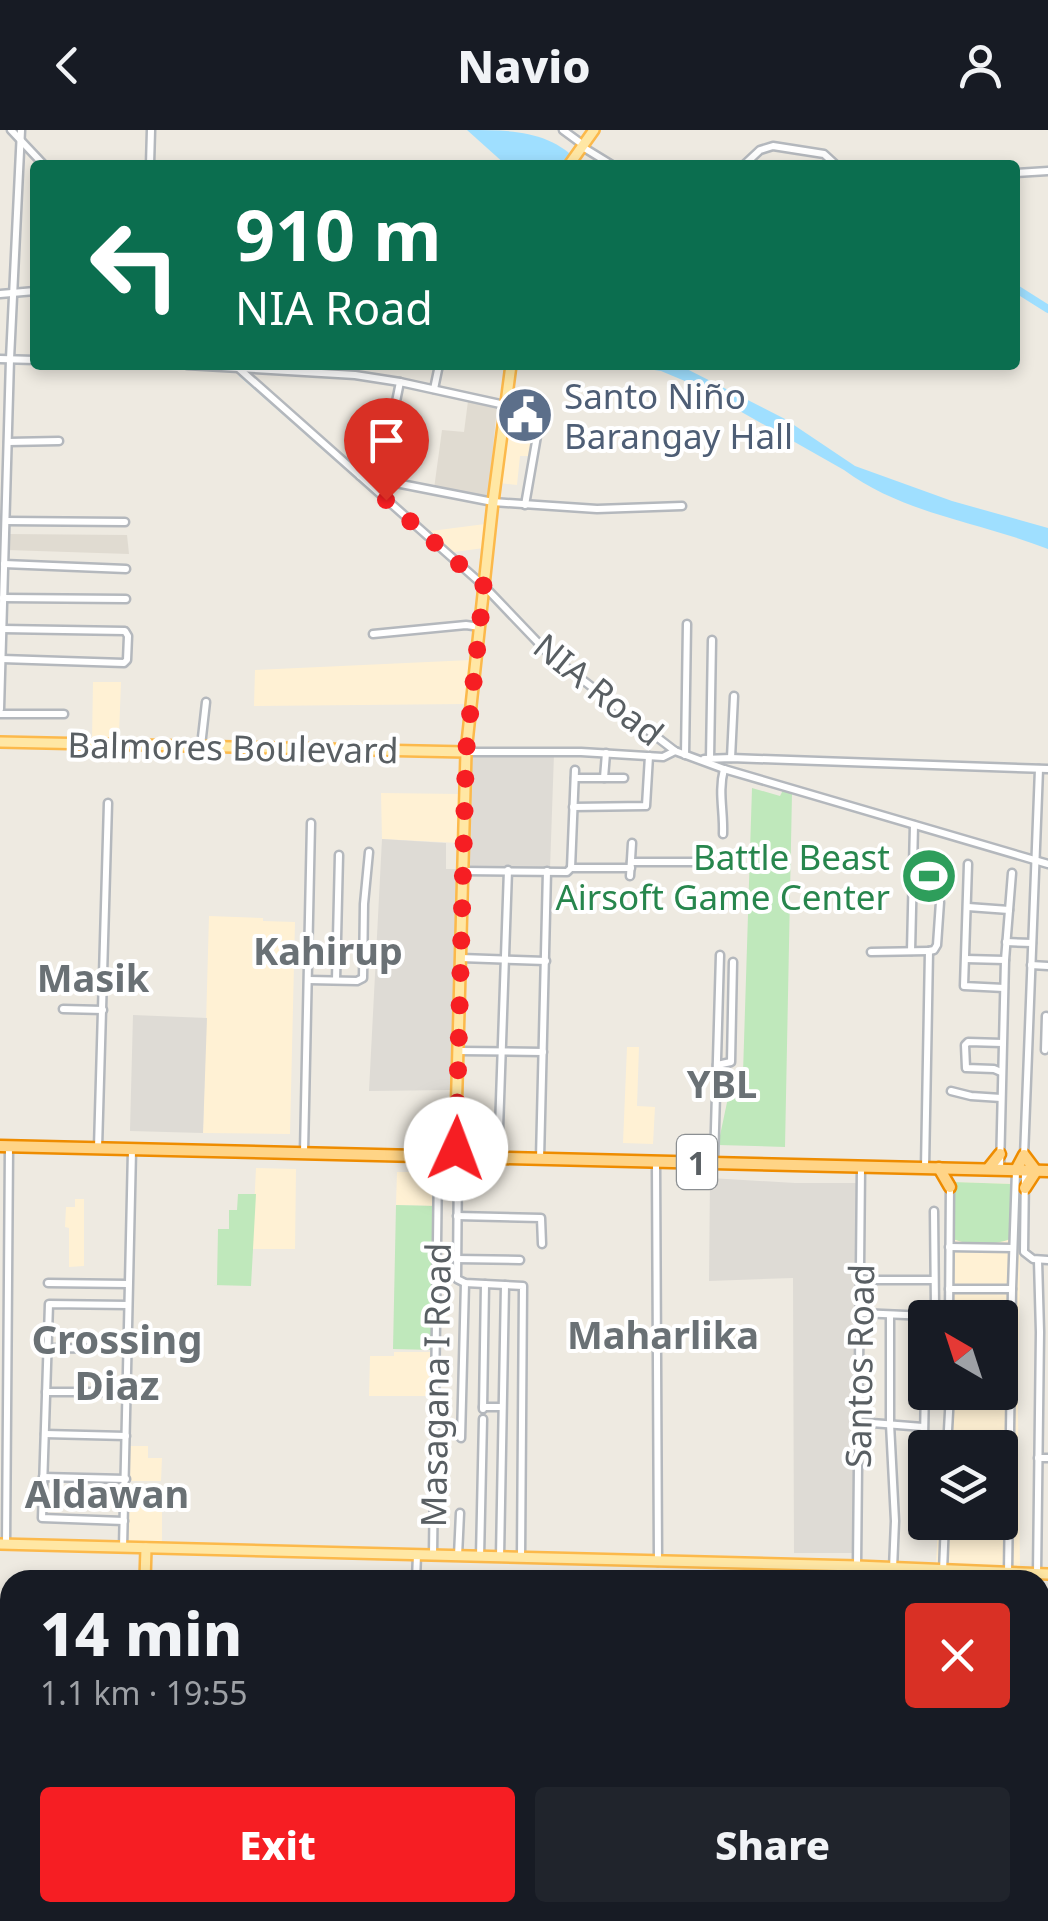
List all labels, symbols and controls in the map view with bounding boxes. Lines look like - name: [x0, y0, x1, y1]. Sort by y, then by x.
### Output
- text: Navio: [457, 35, 591, 96]
- icon: back: [40, 38, 95, 93]
- icon: person: [953, 38, 1008, 93]
- text: 910 m: [235, 186, 442, 282]
- icon: left: [70, 200, 200, 330]
- text: NIA Road: [235, 277, 433, 338]
- place label: Santo Niño Barangay Hall: [564, 372, 793, 459]
- public building icon: Santo Niño Barangay Hall: [495, 385, 555, 445]
- pin: [344, 398, 429, 501]
- icon: arrive: [359, 413, 414, 468]
- street label: NIA Road: [524, 622, 674, 756]
- street label: Balmores Boulevard: [67, 721, 399, 773]
- place label: Battle Beast Airsoft Game Center: [555, 833, 890, 920]
- sports icon: Battle Beast Airsoft Game Center: [899, 846, 959, 906]
- district label: Kahirup: [253, 924, 403, 976]
- district label: Masik: [37, 951, 150, 1003]
- district label: YBL: [687, 1057, 757, 1109]
- position arrow: [404, 1097, 508, 1201]
- road number: 1: [677, 1135, 717, 1189]
- street label: Masagana I Road: [409, 1242, 461, 1528]
- street label: Santos Road: [834, 1263, 884, 1469]
- north arrow: [908, 1300, 1018, 1410]
- map controls: [908, 1300, 1018, 1540]
- district label: Maharlika: [567, 1308, 759, 1360]
- district label: Crossing Diaz: [31, 1311, 203, 1412]
- button: layers: [908, 1430, 1018, 1540]
- district label: Aldawan: [25, 1467, 189, 1519]
- text: 14 min: [40, 1592, 242, 1674]
- button: close: [905, 1603, 1010, 1708]
- text: 1.1 km · 19:55: [40, 1671, 248, 1714]
- button: Exit: [40, 1787, 515, 1902]
- button: Share: [535, 1787, 1010, 1902]

